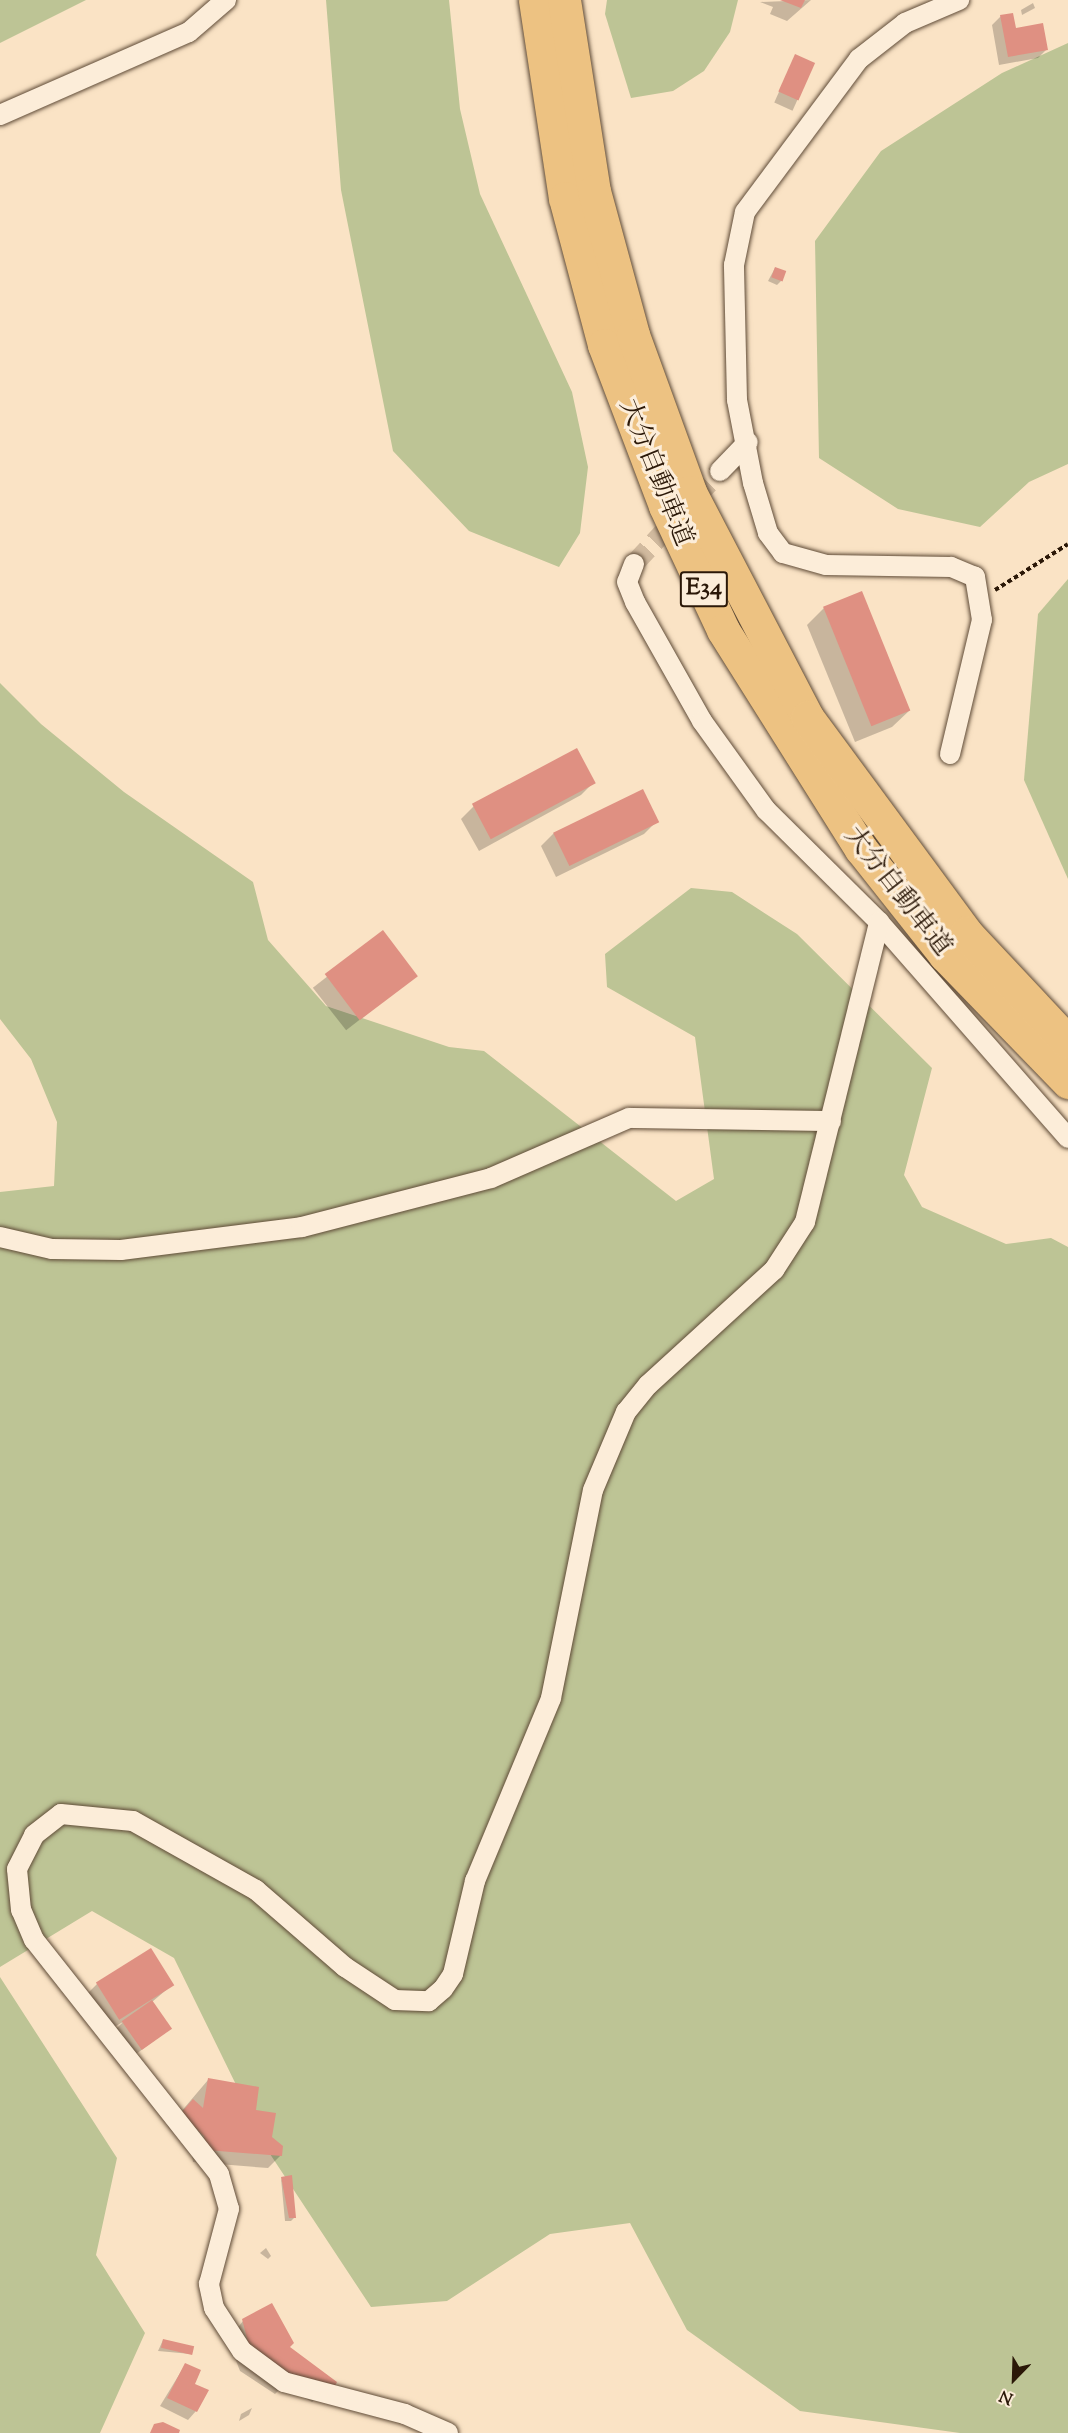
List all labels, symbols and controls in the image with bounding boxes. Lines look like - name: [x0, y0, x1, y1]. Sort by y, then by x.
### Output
- street label: 大分自動車道: [611, 395, 699, 551]
- road number: E34: [678, 568, 730, 610]
- street label: 大分自動車道: [837, 821, 957, 963]
- north arrow: [984, 2349, 1044, 2409]
- text: N: [996, 2383, 1017, 2409]

